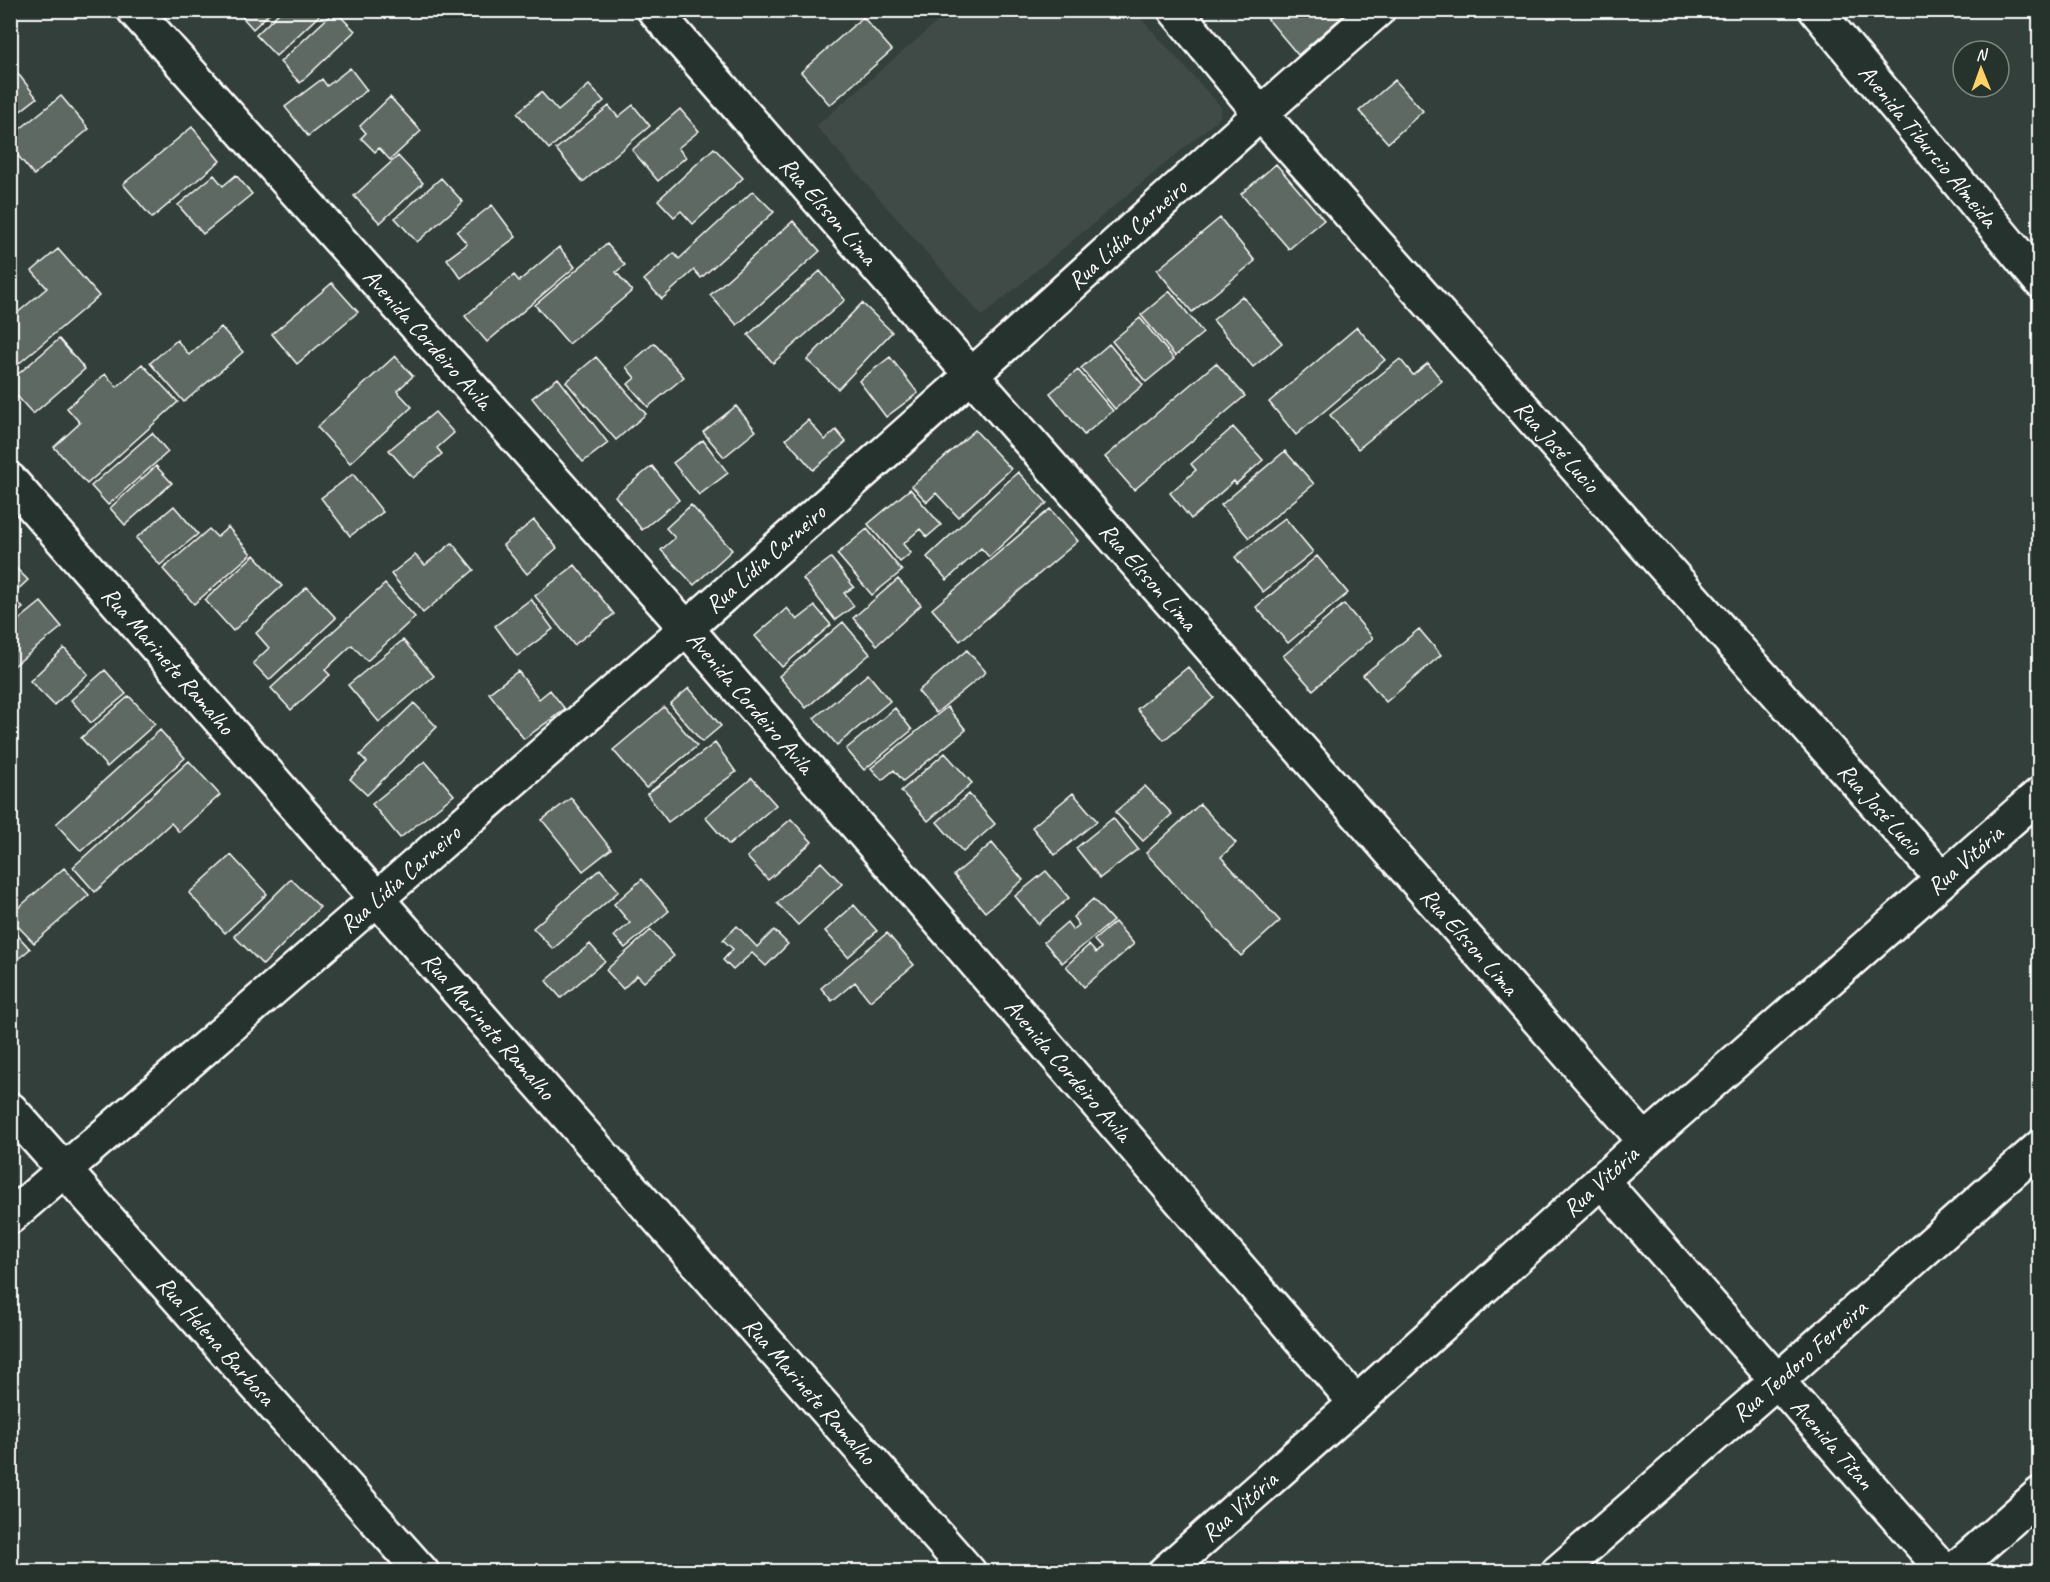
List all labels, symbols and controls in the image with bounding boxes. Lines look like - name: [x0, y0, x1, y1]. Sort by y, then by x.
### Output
- north arrow: [1951, 39, 2011, 99]
- text: N: [1976, 45, 1989, 65]
- street label: Avenida Tiburcio Almeida: [1852, 58, 2005, 234]
- street label: Rua Elsson Lima: [773, 150, 885, 272]
- street label: Rua Lídia Carneiro: [1061, 171, 1194, 296]
- street label: Avenida Cordeiro Avila: [357, 262, 500, 417]
- street label: Rua José Lucio: [1508, 394, 1607, 500]
- street label: Rua Lídia Carneiro: [699, 496, 833, 620]
- street label: Rua Elsson Lima: [1093, 516, 1205, 638]
- street label: Rua Marinete Ramalho: [95, 580, 242, 742]
- street label: Avenida Cordeiro Avila: [680, 625, 822, 782]
- street label: Rua José Lucio: [1831, 757, 1931, 863]
- street label: Rua Lídia Carneiro: [333, 817, 468, 940]
- street label: Rua Vitória: [1920, 817, 2010, 902]
- street label: Rua Elsson Lima: [1414, 881, 1526, 1003]
- street label: Rua Marinete Ramalho: [416, 946, 563, 1107]
- street label: Avenida Cordeiro Avila: [998, 992, 1140, 1149]
- street label: Rua Vitória: [1556, 1138, 1646, 1223]
- street label: Rua Helena Barbosa: [150, 1269, 283, 1413]
- street label: Rua Teodoro Ferreira: [1726, 1292, 1874, 1428]
- street label: Rua Marinete Ramalho: [737, 1311, 884, 1472]
- street label: Avenida Titan: [1784, 1392, 1881, 1496]
- street label: Rua Vitória: [1195, 1464, 1285, 1548]

